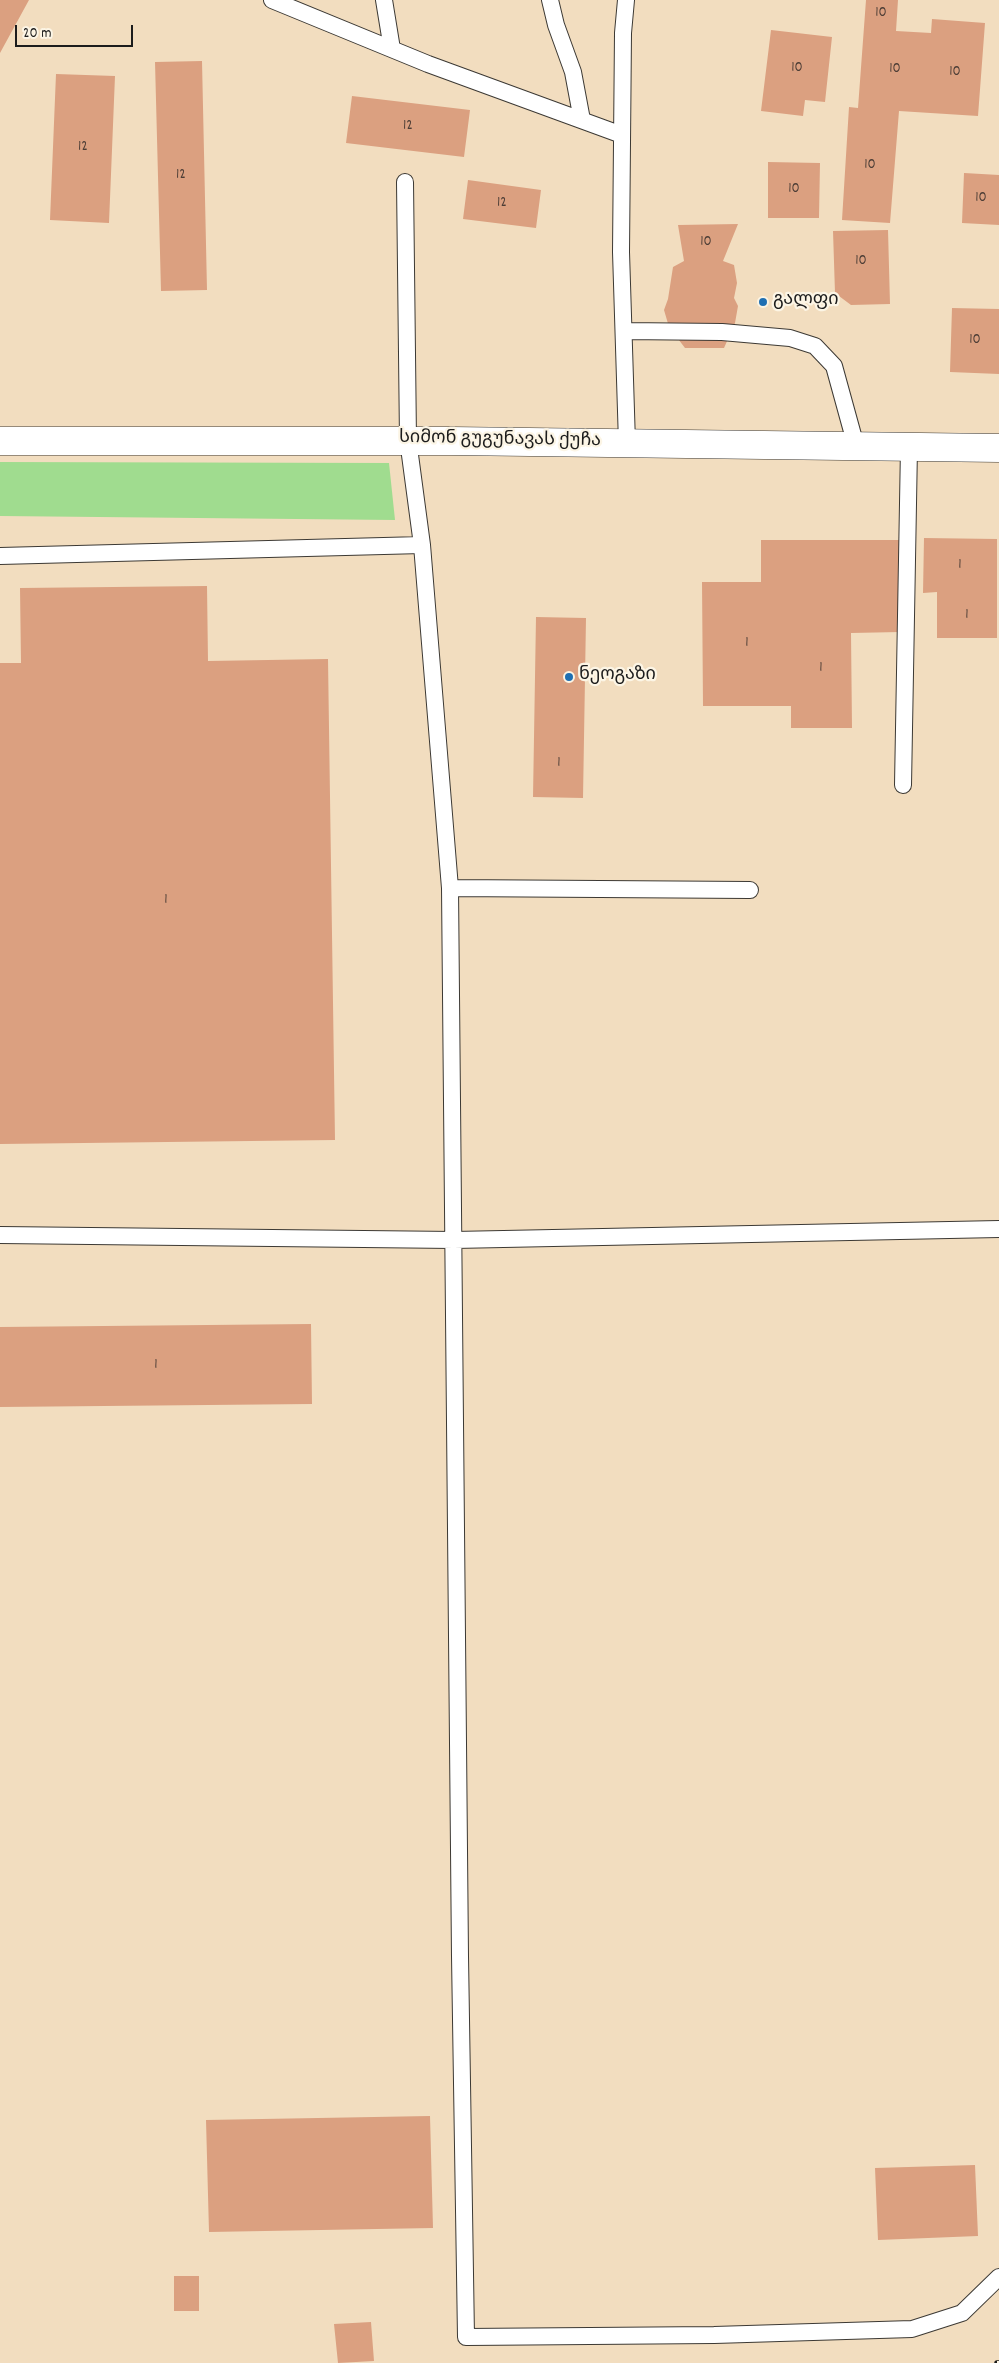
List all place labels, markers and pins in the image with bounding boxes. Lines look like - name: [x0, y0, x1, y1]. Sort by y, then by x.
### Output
- place label: გალფი: [773, 291, 839, 313]
- marker: გალფი: [757, 296, 769, 308]
- place label: ნეოგაზი: [579, 666, 656, 688]
- marker: ნეოგაზი: [563, 671, 575, 683]

